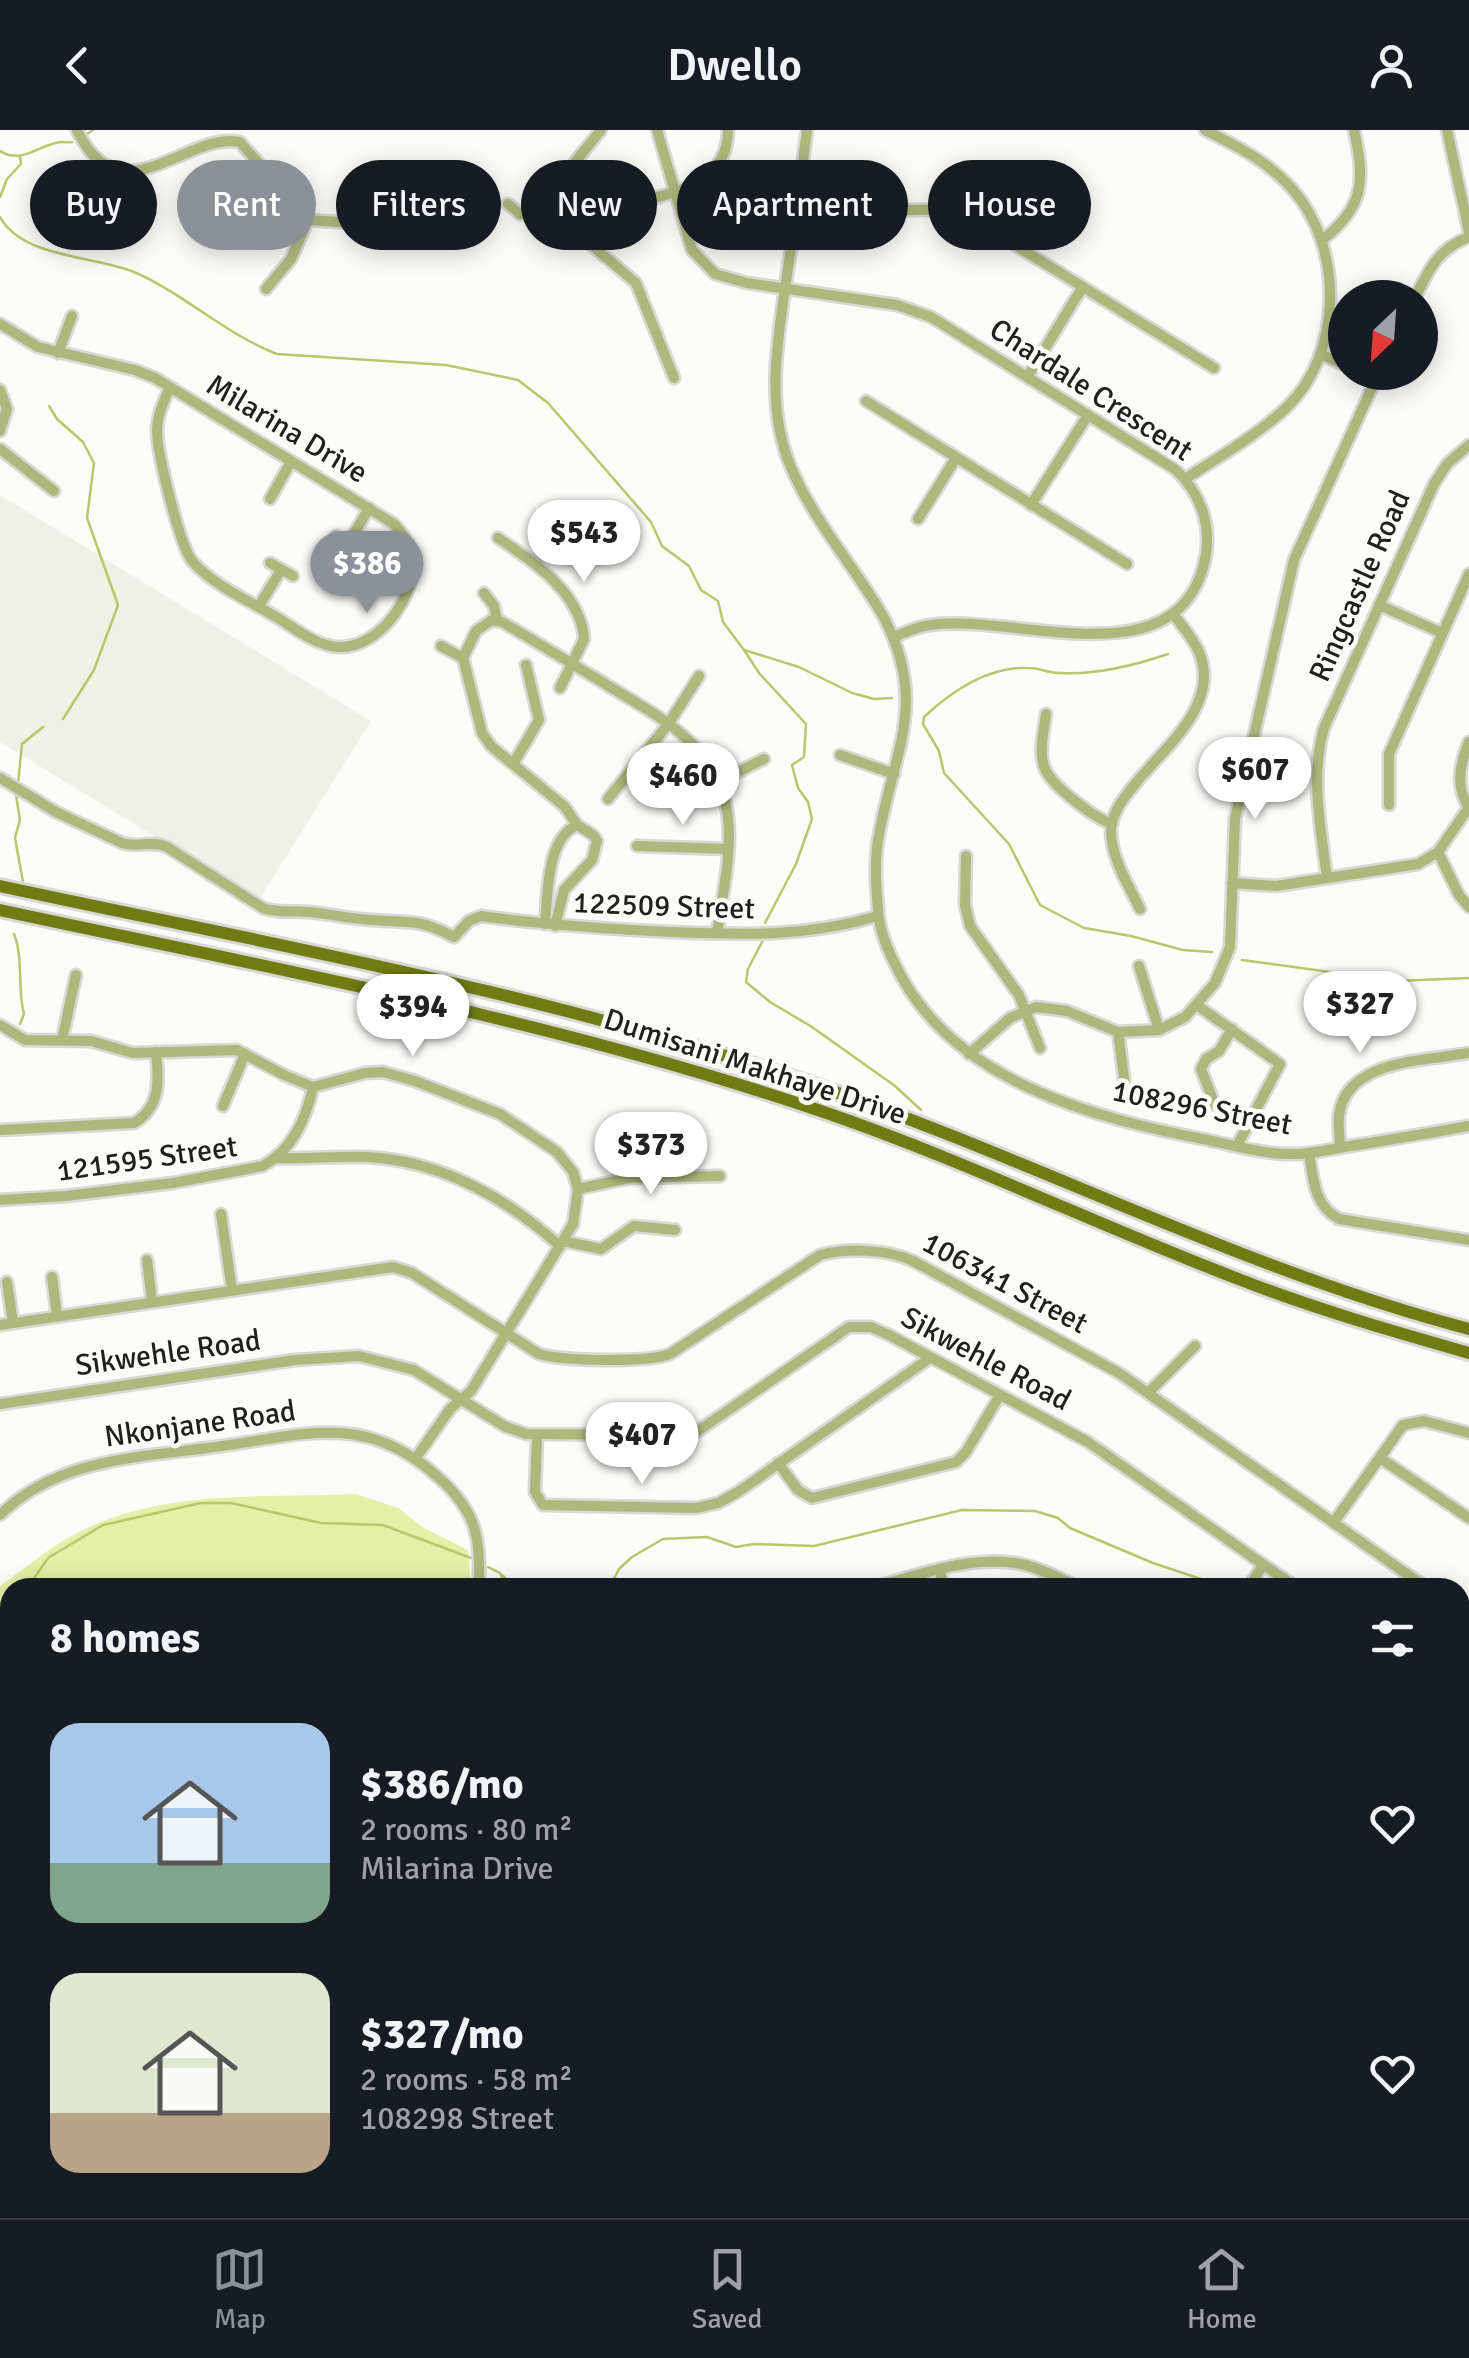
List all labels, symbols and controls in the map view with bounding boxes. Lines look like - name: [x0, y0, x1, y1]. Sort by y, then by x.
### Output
- icon: back: [50, 38, 105, 93]
- text: Dwello: [667, 38, 802, 93]
- icon: person: [1364, 38, 1419, 93]
- chip: Buy: [30, 160, 157, 250]
- chip: Rent: [177, 160, 316, 250]
- chip: Filters: [336, 160, 501, 250]
- chip: New: [521, 160, 657, 250]
- chip: Apartment: [677, 160, 908, 250]
- chip: House: [928, 160, 1091, 250]
- north arrow: [1328, 280, 1438, 390]
- map controls: [1328, 280, 1438, 390]
- street label: Chardale Crescent: [983, 311, 1199, 469]
- street label: Milarina Drive: [200, 366, 374, 492]
- street label: Ringcastle Road: [1301, 485, 1419, 687]
- pin: $543: [525, 500, 643, 585]
- text: $543: [549, 513, 619, 552]
- pin: $386: [308, 531, 426, 616]
- text: $386: [332, 544, 402, 583]
- pin: $607: [1196, 737, 1314, 822]
- pin: $460: [624, 743, 742, 828]
- text: $607: [1220, 750, 1290, 789]
- text: $460: [648, 756, 718, 795]
- street label: 122509 Street: [572, 884, 756, 928]
- pin: $327: [1301, 971, 1419, 1056]
- pin: $394: [354, 974, 472, 1059]
- text: $327: [1325, 984, 1395, 1023]
- text: $394: [378, 987, 448, 1026]
- street label: Dumisani Makhaye Drive: [599, 1001, 911, 1133]
- street label: 108296 Street: [1109, 1072, 1295, 1144]
- pin: $373: [592, 1112, 710, 1197]
- text: $373: [616, 1125, 686, 1164]
- street label: 121595 Street: [54, 1128, 240, 1190]
- street label: 106341 Street: [916, 1224, 1094, 1342]
- street label: Sikwehle Road: [895, 1299, 1077, 1419]
- street label: Sikwehle Road: [73, 1322, 263, 1384]
- street label: Nkonjane Road: [102, 1392, 298, 1456]
- pin: $407: [583, 1402, 701, 1487]
- text: $407: [607, 1415, 677, 1454]
- icon: filters: [1365, 1611, 1420, 1666]
- text: 8 homes: [50, 1613, 200, 1664]
- text: $386/mo: [360, 1759, 524, 1810]
- icon: home: [130, 1763, 250, 1883]
- icon: heart: [1365, 1796, 1420, 1851]
- text: 2 rooms · 80 m²: [360, 1810, 573, 1849]
- text: Milarina Drive: [360, 1849, 553, 1888]
- text: $327/mo: [360, 2009, 524, 2060]
- icon: home: [130, 2013, 250, 2133]
- icon: heart: [1365, 2046, 1420, 2101]
- text: 2 rooms · 58 m²: [360, 2060, 573, 2099]
- text: 108298 Street: [360, 2099, 554, 2138]
- tab: Map: [212, 2242, 267, 2336]
- tab: Saved: [692, 2242, 762, 2336]
- tab: Home: [1187, 2242, 1257, 2336]

